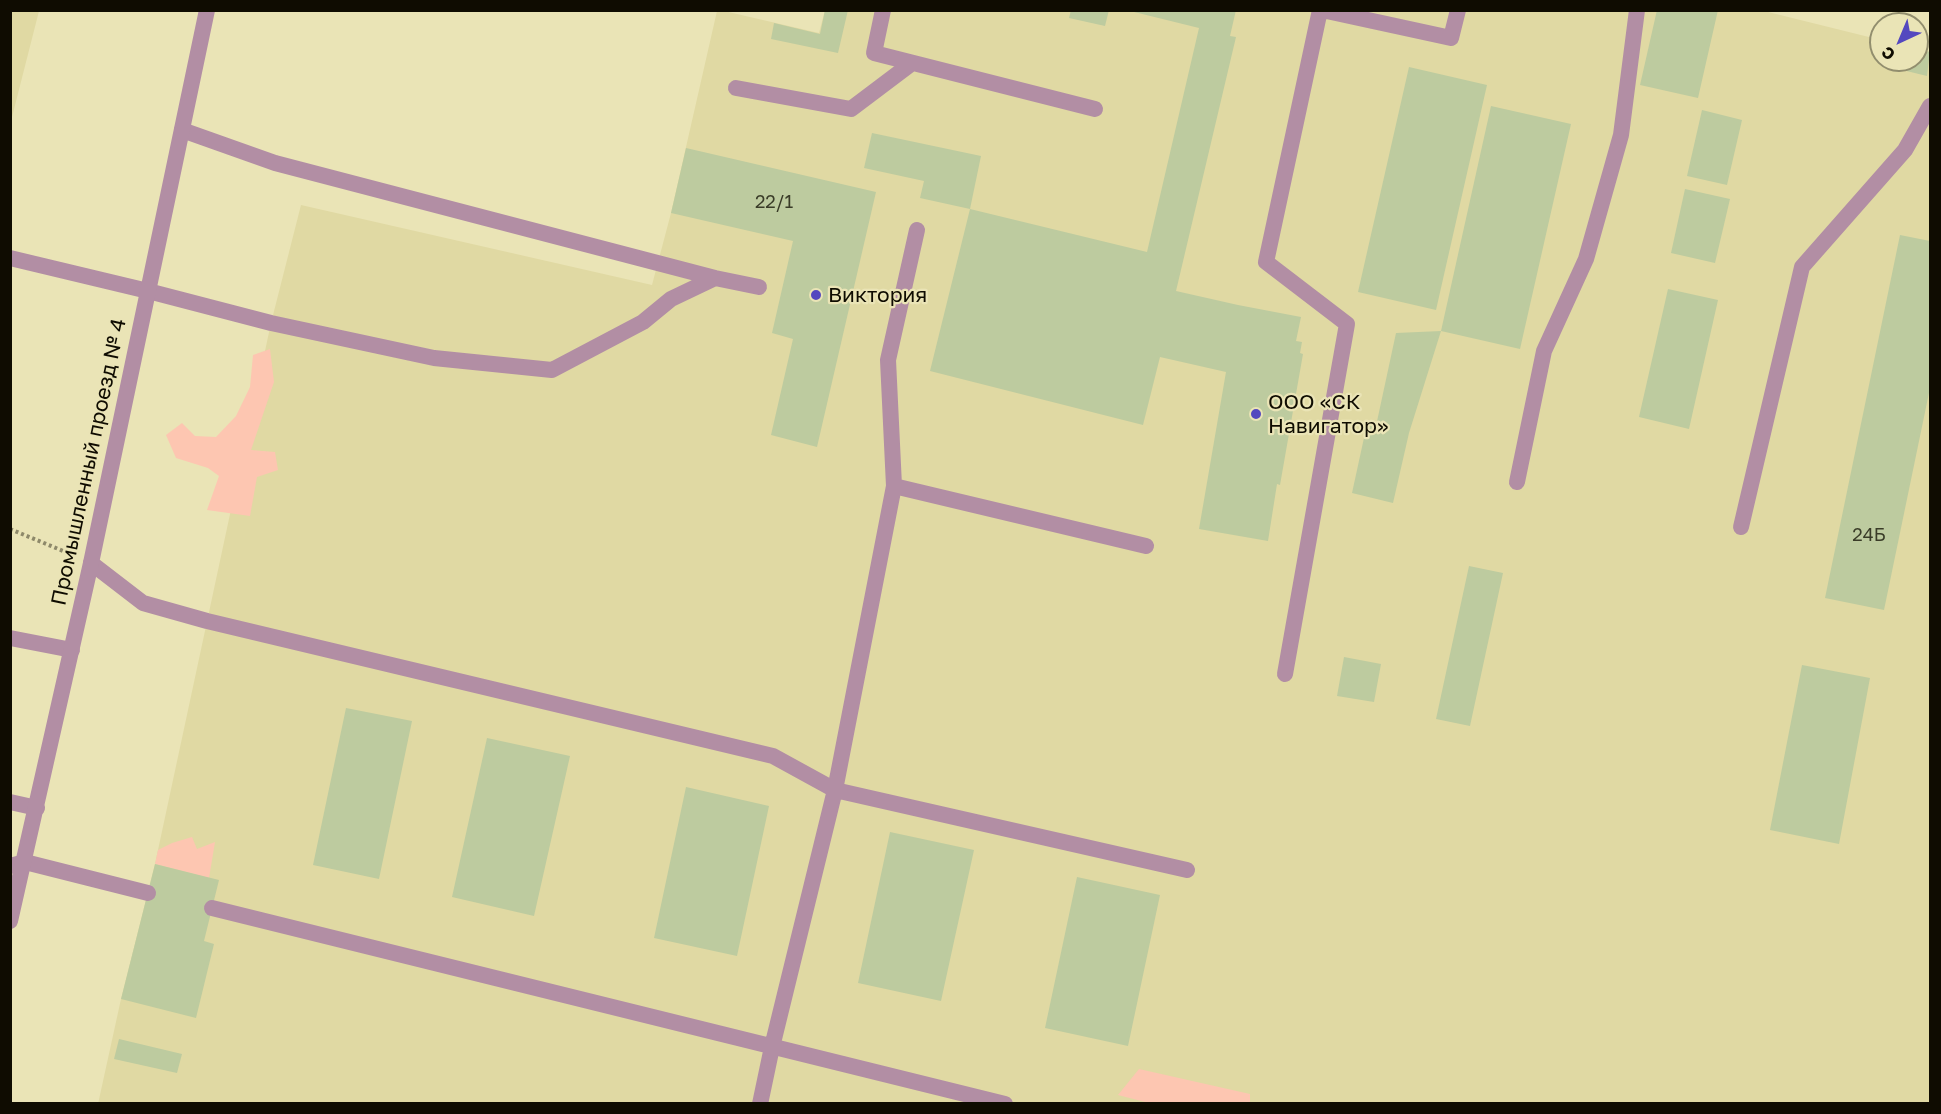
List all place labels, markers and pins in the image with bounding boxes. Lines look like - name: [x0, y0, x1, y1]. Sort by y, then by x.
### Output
- place label: Виктория: [828, 282, 927, 308]
- marker: Виктория: [809, 288, 823, 302]
- place label: ООО «СК Навигатор»: [1268, 389, 1389, 439]
- marker: ООО «СК Навигатор»: [1249, 407, 1263, 421]

